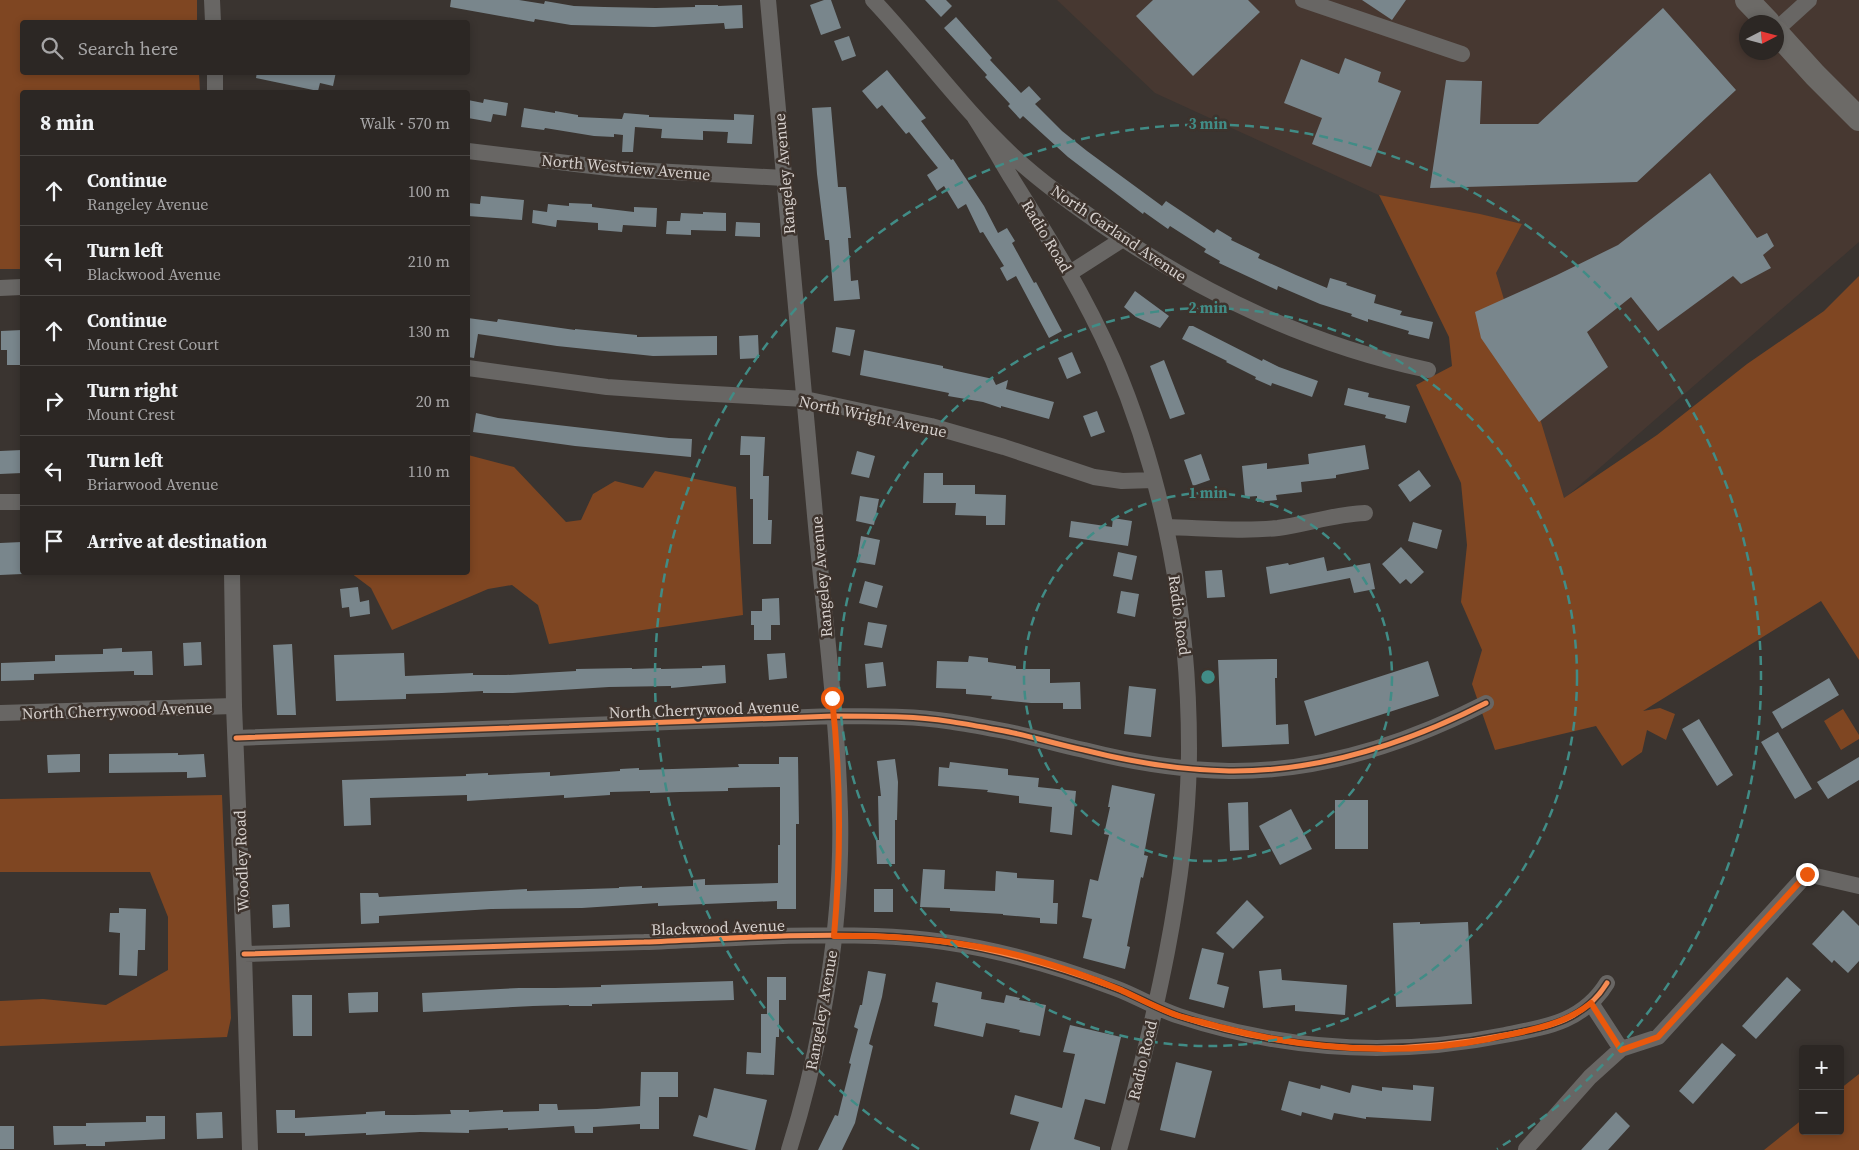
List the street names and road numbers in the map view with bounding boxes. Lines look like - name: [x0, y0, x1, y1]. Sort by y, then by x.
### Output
- street label: Rangeley Avenue: [768, 113, 800, 235]
- street label: North Westview Avenue: [541, 149, 711, 185]
- street label: North Garland Avenue: [1047, 179, 1191, 287]
- street label: Radio Road: [1017, 196, 1077, 276]
- street label: North Wright Avenue: [797, 390, 949, 442]
- street label: Rangeley Avenue: [805, 516, 837, 638]
- street label: Radio Road: [1163, 573, 1197, 657]
- street label: North Cherrywood Avenue: [608, 695, 800, 723]
- street label: North Cherrywood Avenue: [21, 696, 213, 724]
- street label: Woodley Road: [228, 810, 254, 912]
- street label: Blackwood Avenue: [651, 914, 785, 940]
- street label: Rangeley Avenue: [800, 948, 842, 1072]
- street label: Radio Road: [1122, 1018, 1162, 1102]

